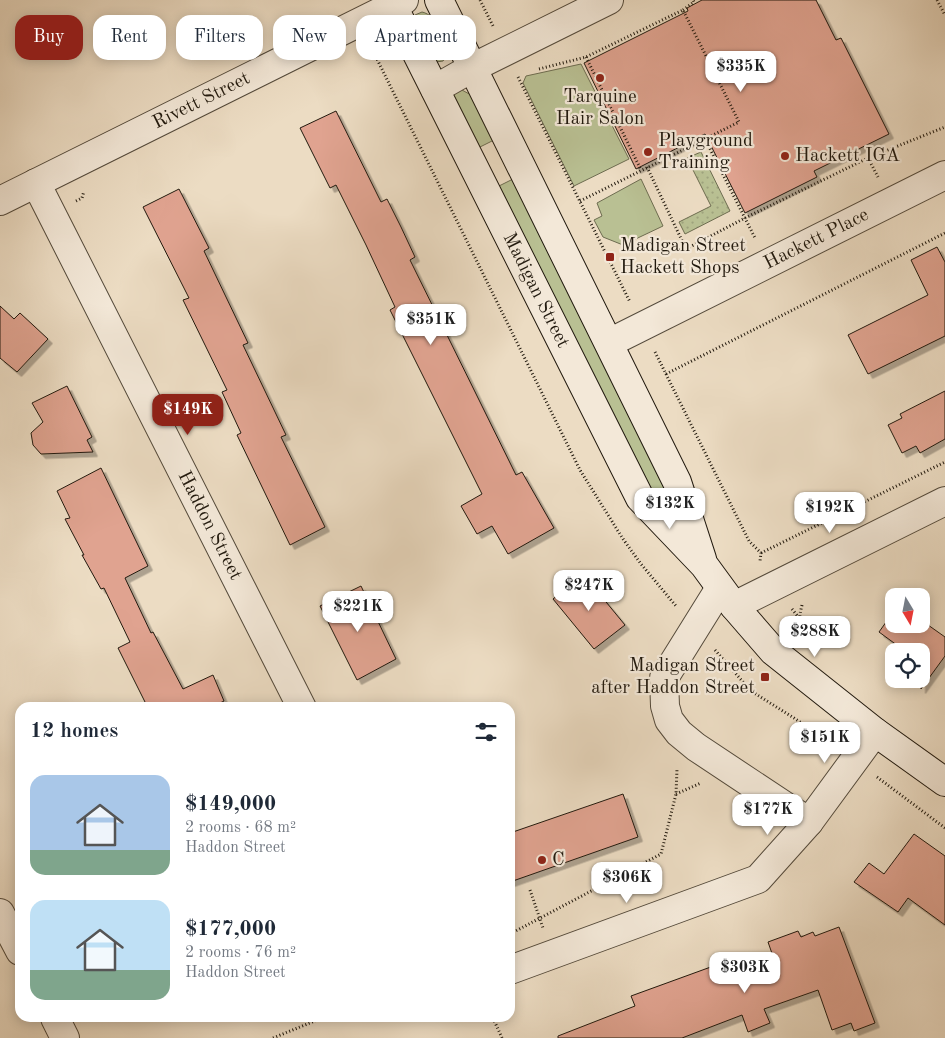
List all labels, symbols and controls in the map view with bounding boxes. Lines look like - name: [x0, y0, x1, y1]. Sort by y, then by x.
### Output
- chip: Buy: [15, 15, 83, 60]
- chip: Rent: [93, 15, 166, 60]
- chip: Filters: [176, 15, 263, 60]
- chip: New: [273, 15, 346, 60]
- chip: Apartment: [356, 15, 476, 60]
- pin: $335K: [706, 51, 776, 93]
- text: $335K: [716, 59, 766, 75]
- street label: Rivett Street: [150, 69, 253, 133]
- marker: Tarquine Hair Salon: [594, 72, 606, 84]
- place label: Tarquine Hair Salon: [556, 88, 644, 129]
- place label: Playground Training: [658, 132, 753, 173]
- marker: Playground Training: [642, 146, 654, 158]
- place label: Hackett IGA: [795, 147, 900, 166]
- marker: Hackett IGA: [779, 150, 791, 162]
- street label: Hackett Place: [761, 205, 872, 273]
- street label: Madigan Street: [499, 230, 573, 351]
- place label: Madigan Street Hackett Shops: [620, 237, 746, 278]
- marker: Madigan Street Hackett Shops: [604, 251, 616, 263]
- pin: $351K: [396, 304, 466, 346]
- text: $351K: [406, 312, 456, 328]
- pin: $149K: [153, 394, 223, 436]
- text: $149K: [163, 402, 213, 418]
- street label: Haddon Street: [174, 468, 245, 583]
- pin: $132K: [635, 488, 705, 530]
- pin: $192K: [795, 492, 865, 534]
- text: $132K: [645, 496, 695, 512]
- text: $192K: [805, 500, 855, 516]
- pin: $247K: [554, 570, 624, 612]
- text: $247K: [564, 578, 614, 594]
- north arrow: [885, 588, 930, 632]
- map controls: [885, 588, 930, 688]
- pin: $221K: [323, 590, 393, 633]
- text: $221K: [333, 599, 383, 615]
- pin: $288K: [780, 616, 850, 658]
- text: $288K: [790, 624, 840, 640]
- button: locate: [885, 643, 930, 688]
- place label: Madigan Street after Haddon Street: [591, 657, 755, 698]
- marker: Madigan Street after Haddon Street: [759, 671, 771, 683]
- icon: filters: [472, 718, 500, 746]
- text: 12 homes: [30, 721, 118, 742]
- pin: $151K: [790, 722, 860, 764]
- text: $151K: [800, 730, 850, 746]
- text: $149,000: [185, 794, 276, 815]
- pin: $177K: [733, 794, 803, 836]
- icon: home: [70, 795, 130, 855]
- text: $177K: [743, 802, 793, 818]
- text: 2 rooms · 68 m²: [185, 820, 296, 836]
- text: Haddon Street: [185, 840, 286, 856]
- place label: C: [552, 851, 565, 870]
- marker: C: [536, 854, 548, 866]
- pin: $306K: [592, 862, 662, 904]
- text: $306K: [602, 870, 652, 886]
- text: $177,000: [185, 919, 276, 940]
- icon: home: [70, 920, 130, 980]
- text: 2 rooms · 76 m²: [185, 945, 296, 961]
- pin: $303K: [710, 952, 780, 994]
- text: $303K: [720, 960, 770, 976]
- text: Haddon Street: [185, 965, 286, 981]

